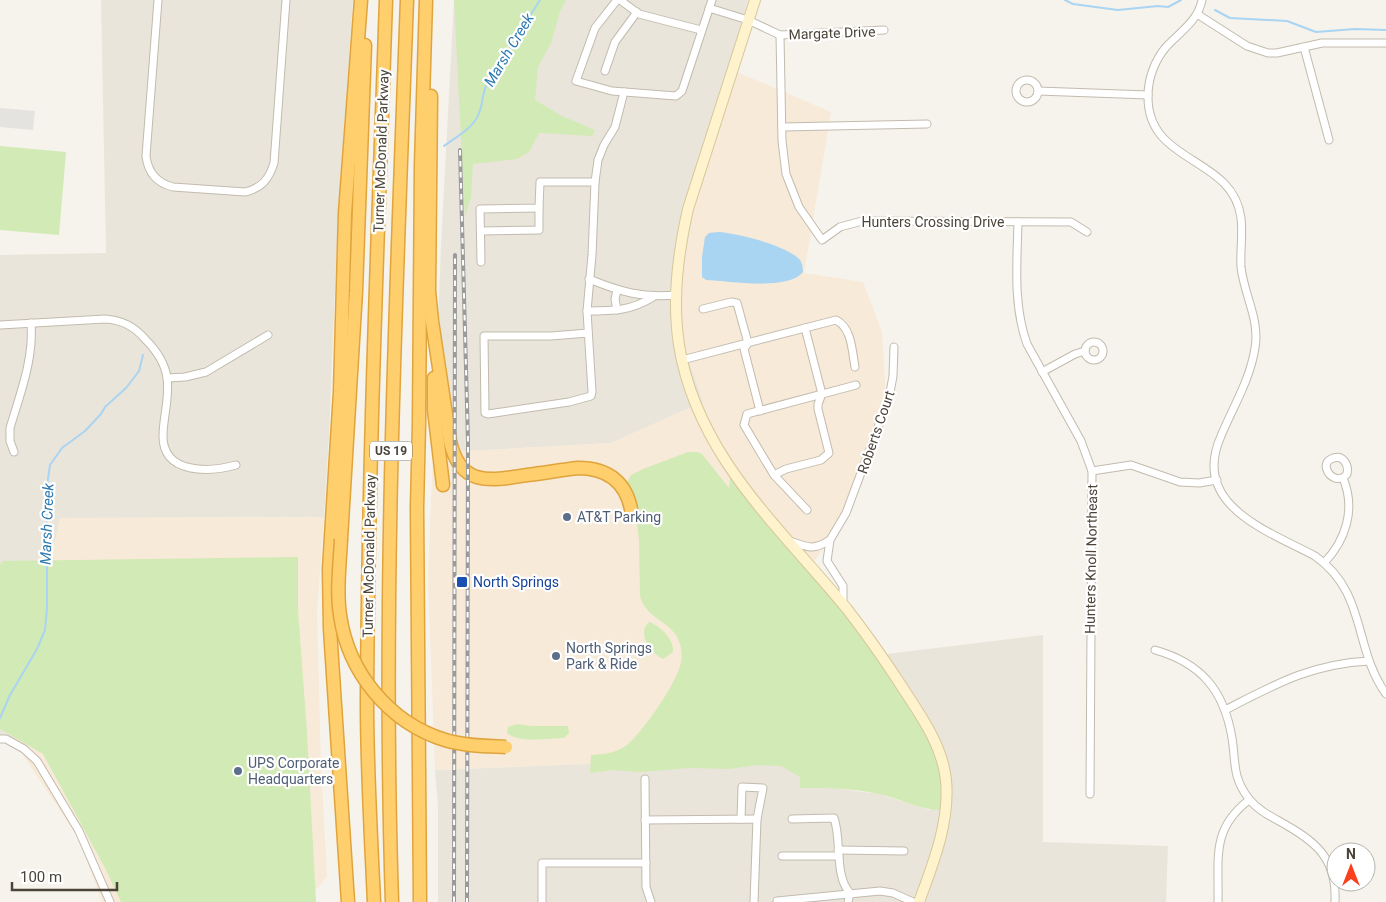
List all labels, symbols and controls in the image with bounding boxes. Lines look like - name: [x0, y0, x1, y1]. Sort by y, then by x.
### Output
- water label: Marsh Creek: [480, 10, 538, 90]
- street label: Margate Drive: [788, 23, 876, 43]
- street label: Turner McDonald Parkway: [370, 69, 392, 233]
- street label: Hunters Crossing Drive: [862, 214, 1004, 230]
- street label: Roberts Court: [854, 388, 898, 476]
- road number: US 19: [370, 442, 412, 461]
- street label: Turner McDonald Parkway: [360, 474, 378, 638]
- water label: Marsh Creek: [37, 482, 57, 565]
- street label: Hunters Knoll Northeast: [1082, 484, 1100, 634]
- place label: AT&T Parking: [577, 509, 661, 525]
- marker: AT&T Parking: [561, 511, 573, 523]
- place label: North Springs: [473, 574, 559, 590]
- marker: North Springs: [455, 575, 469, 589]
- place label: North Springs Park & Ride: [566, 640, 652, 672]
- marker: North Springs Park & Ride: [550, 650, 562, 662]
- place label: UPS Corporate Headquarters: [248, 755, 339, 787]
- marker: UPS Corporate Headquarters: [232, 765, 244, 777]
- north arrow: [1326, 842, 1376, 892]
- text: N: [1346, 846, 1356, 862]
- scale bar: [12, 860, 118, 892]
- text: 100 m: [20, 868, 62, 886]

